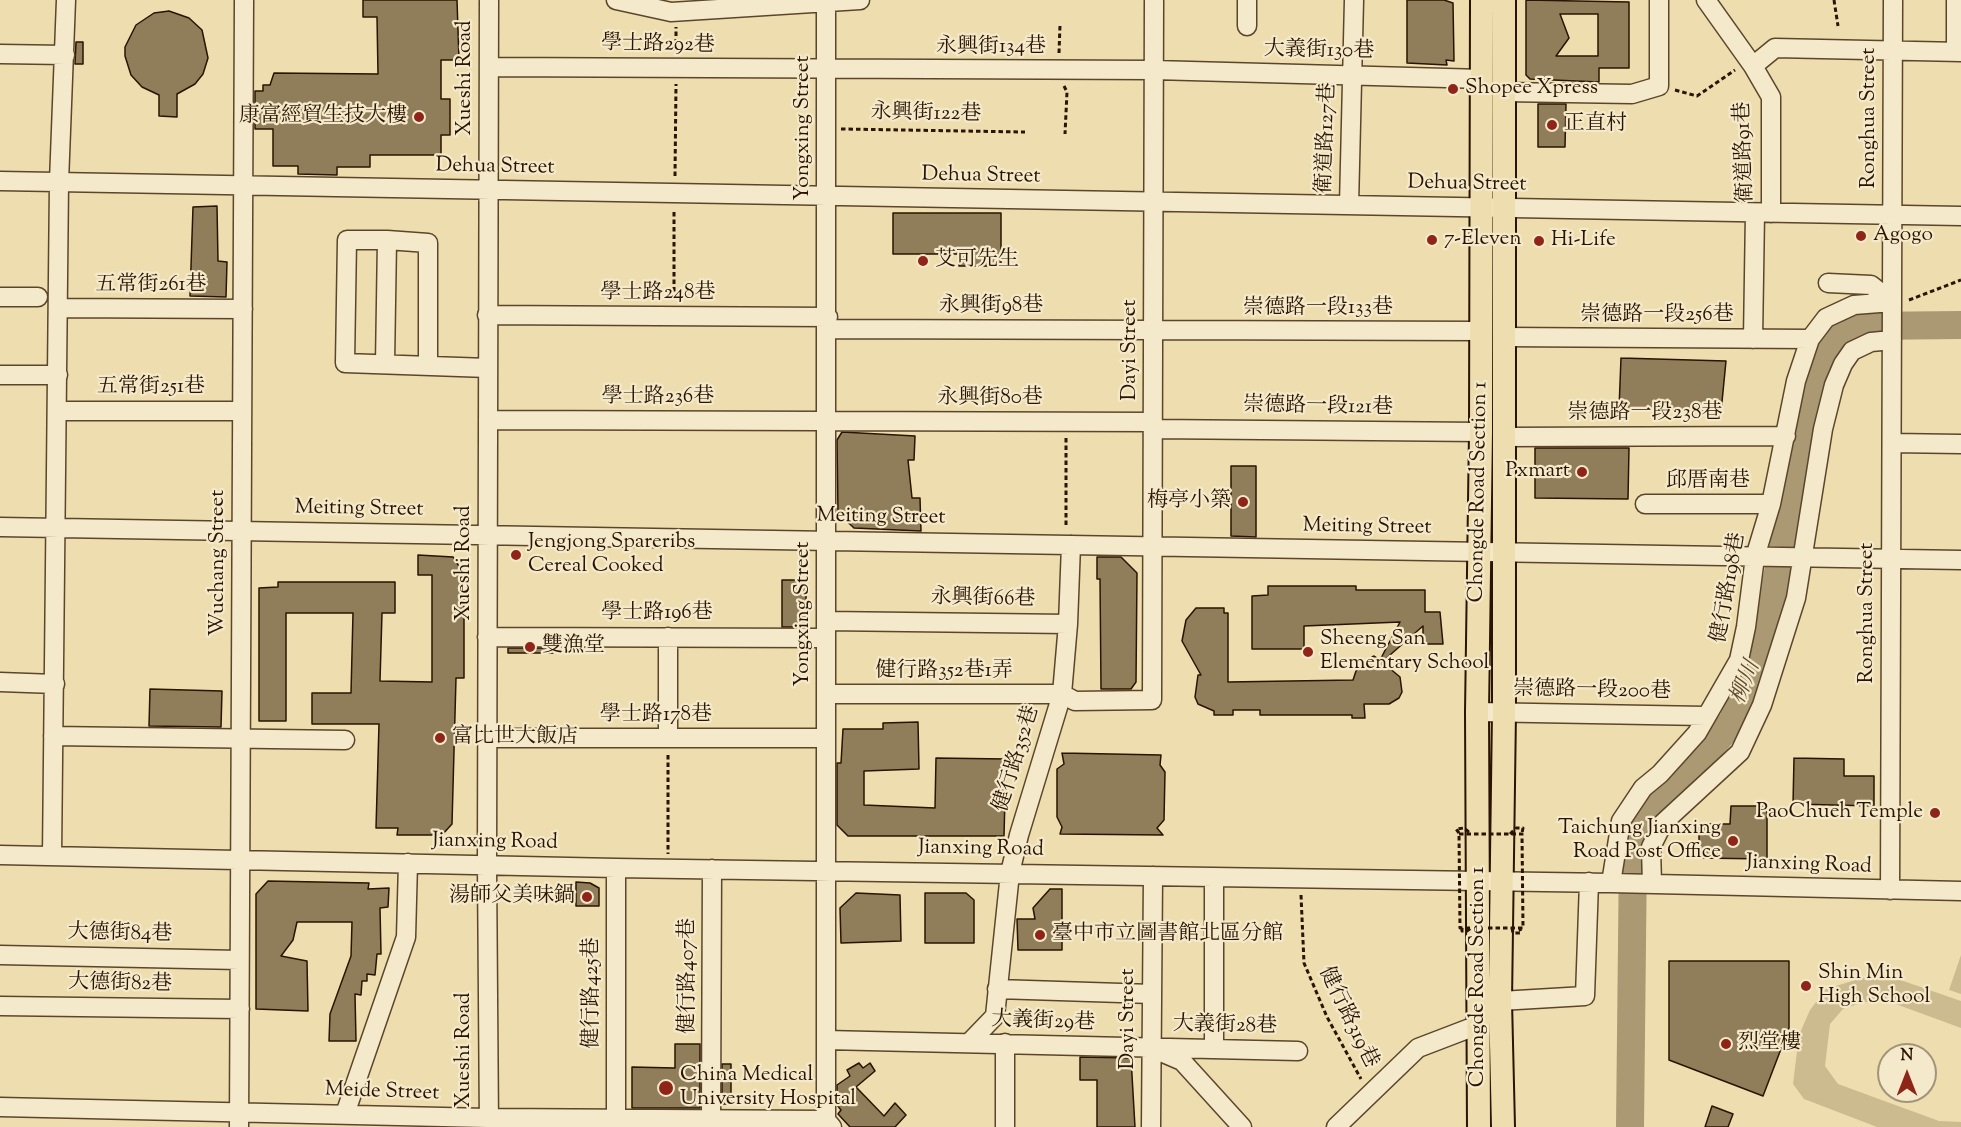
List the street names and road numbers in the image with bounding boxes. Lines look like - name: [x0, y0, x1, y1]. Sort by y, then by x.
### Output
- street label: Xueshi Road: [453, 20, 479, 136]
- street label: 學士路292巷: [601, 32, 715, 60]
- street label: 永興街134巷: [936, 35, 1046, 61]
- street label: 大義街130巷: [1264, 38, 1374, 66]
- street label: Ronghua Street: [1857, 48, 1883, 188]
- street label: Yongxing Street: [791, 55, 817, 201]
- street label: 衛道路127巷: [1313, 82, 1343, 194]
- street label: 永興街122巷: [870, 101, 982, 129]
- street label: 衛道路91巷: [1732, 101, 1760, 203]
- street label: Dehua Street: [435, 154, 555, 182]
- street label: Dehua Street: [921, 163, 1041, 191]
- street label: Dehua Street: [1407, 171, 1527, 199]
- street label: 五常街261巷: [95, 273, 207, 299]
- street label: 學士路248巷: [601, 281, 715, 307]
- street label: 永興街98巷: [939, 294, 1043, 320]
- street label: 崇德路一段133巷: [1243, 296, 1393, 322]
- street label: Dayi Street: [1118, 299, 1144, 401]
- street label: 崇德路一段256巷: [1580, 303, 1734, 329]
- street label: 五常街251巷: [97, 375, 205, 401]
- street label: Chongde Road Section 1: [1465, 381, 1495, 603]
- street label: 學士路236巷: [602, 385, 714, 411]
- street label: 永興街80巷: [937, 386, 1043, 412]
- street label: 崇德路一段121巷: [1243, 394, 1393, 422]
- street label: 崇德路一段238巷: [1568, 401, 1722, 427]
- street label: 邱厝南巷: [1666, 469, 1750, 495]
- street label: Wuchang Street: [206, 490, 232, 636]
- street label: Meiting Street: [294, 496, 424, 524]
- street label: Meiting Street: [816, 504, 946, 532]
- street label: Xueshi Road: [452, 505, 478, 621]
- street label: Meiting Street: [1302, 514, 1432, 542]
- street label: 健行路198巷: [1708, 531, 1752, 645]
- street label: Yongxing Street: [791, 541, 817, 687]
- street label: Ronghua Street: [1855, 543, 1881, 683]
- street label: 永興街66巷: [930, 586, 1036, 614]
- street label: 學士路196巷: [601, 601, 713, 627]
- street label: 健行路352巷1弄: [875, 659, 1013, 685]
- street label: 崇德路一段200巷: [1513, 678, 1671, 706]
- street label: 學士路178巷: [600, 703, 712, 729]
- street label: 健行路352巷: [990, 703, 1046, 815]
- street label: Jianxing Road: [432, 829, 558, 857]
- street label: Jianxing Road: [918, 836, 1044, 864]
- street label: Jianxing Road: [1746, 851, 1872, 881]
- street label: Chongde Road Section 1: [1466, 867, 1492, 1087]
- street label: 健行路407巷: [676, 918, 702, 1034]
- street label: 大德街84巷: [67, 921, 173, 949]
- street label: 健行路425巷: [580, 937, 606, 1049]
- street label: 健行路319巷: [1312, 963, 1382, 1073]
- street label: Dayi Street: [1116, 968, 1142, 1070]
- street label: 大德街82巷: [68, 971, 172, 999]
- street label: Xueshi Road: [452, 992, 478, 1108]
- street label: 大義街29巷: [991, 1009, 1095, 1037]
- street label: 大義街28巷: [1173, 1013, 1277, 1041]
- street label: Meide Street: [324, 1078, 440, 1108]

